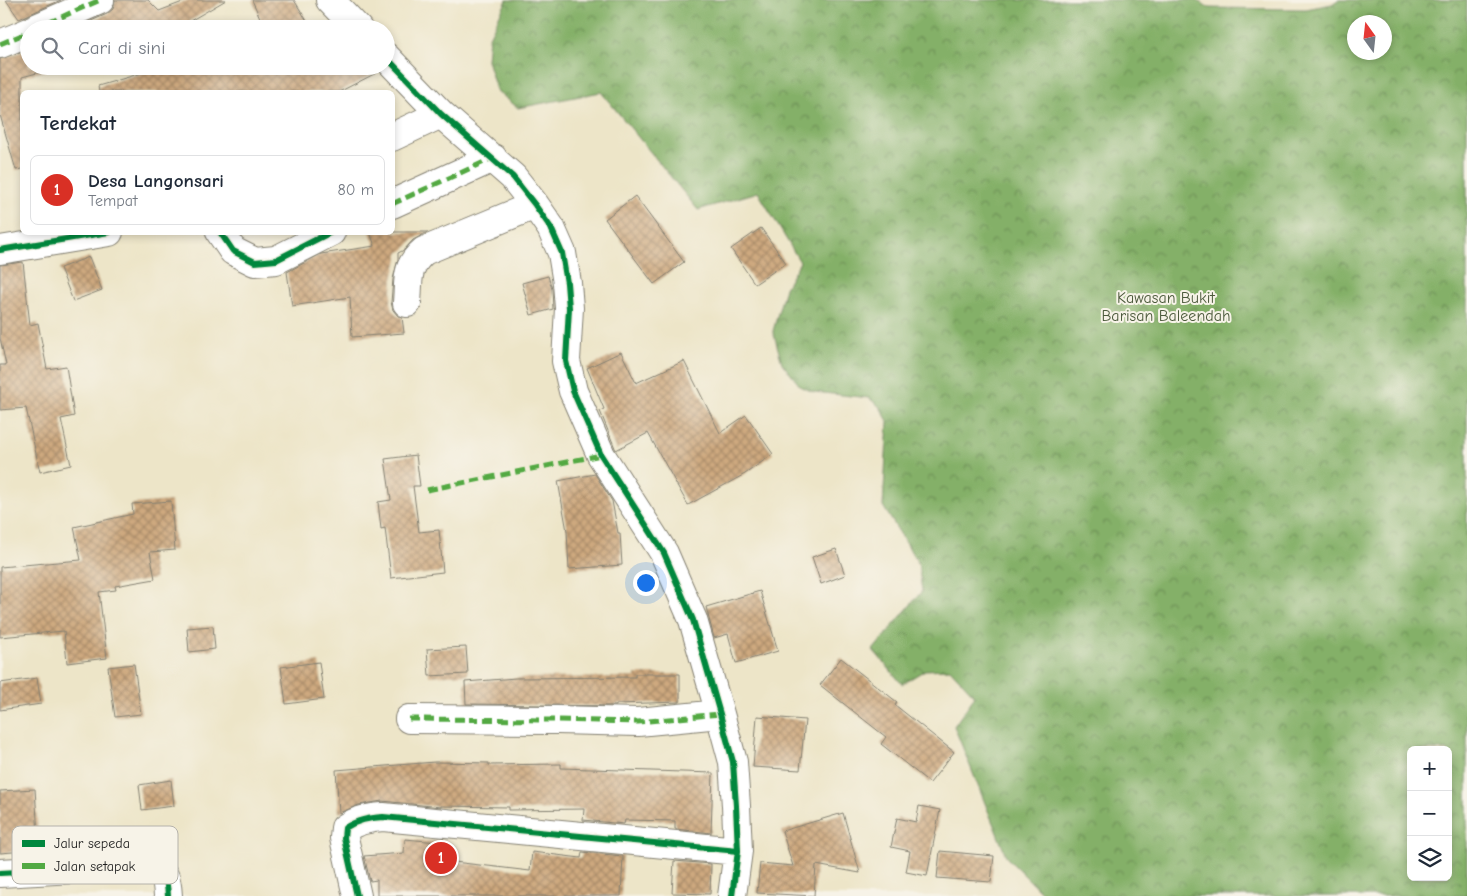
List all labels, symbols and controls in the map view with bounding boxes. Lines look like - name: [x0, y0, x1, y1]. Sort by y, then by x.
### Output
- north arrow: [1347, 15, 1392, 60]
- search box: [20, 20, 395, 75]
- icon: search: [38, 34, 66, 62]
- text: Cari di sini: [78, 37, 165, 59]
- text: Terdekat: [40, 111, 116, 135]
- text: Desa Langonsari: [88, 170, 224, 192]
- text: 1: [54, 181, 60, 199]
- text: 80 m: [337, 181, 374, 199]
- text: Tempat: [88, 192, 138, 210]
- park label: Kawasan Bukit Barisan Baleendah: [1101, 289, 1231, 325]
- your location: [633, 570, 659, 596]
- map controls: [1407, 746, 1452, 881]
- button: +: [1407, 746, 1452, 791]
- button: −: [1407, 791, 1452, 836]
- legend: [12, 826, 178, 884]
- text: Jalur sepeda: [54, 835, 130, 852]
- button: layers: [1407, 836, 1452, 881]
- pin: 1: [425, 839, 457, 877]
- text: Jalan setapak: [54, 858, 136, 875]

